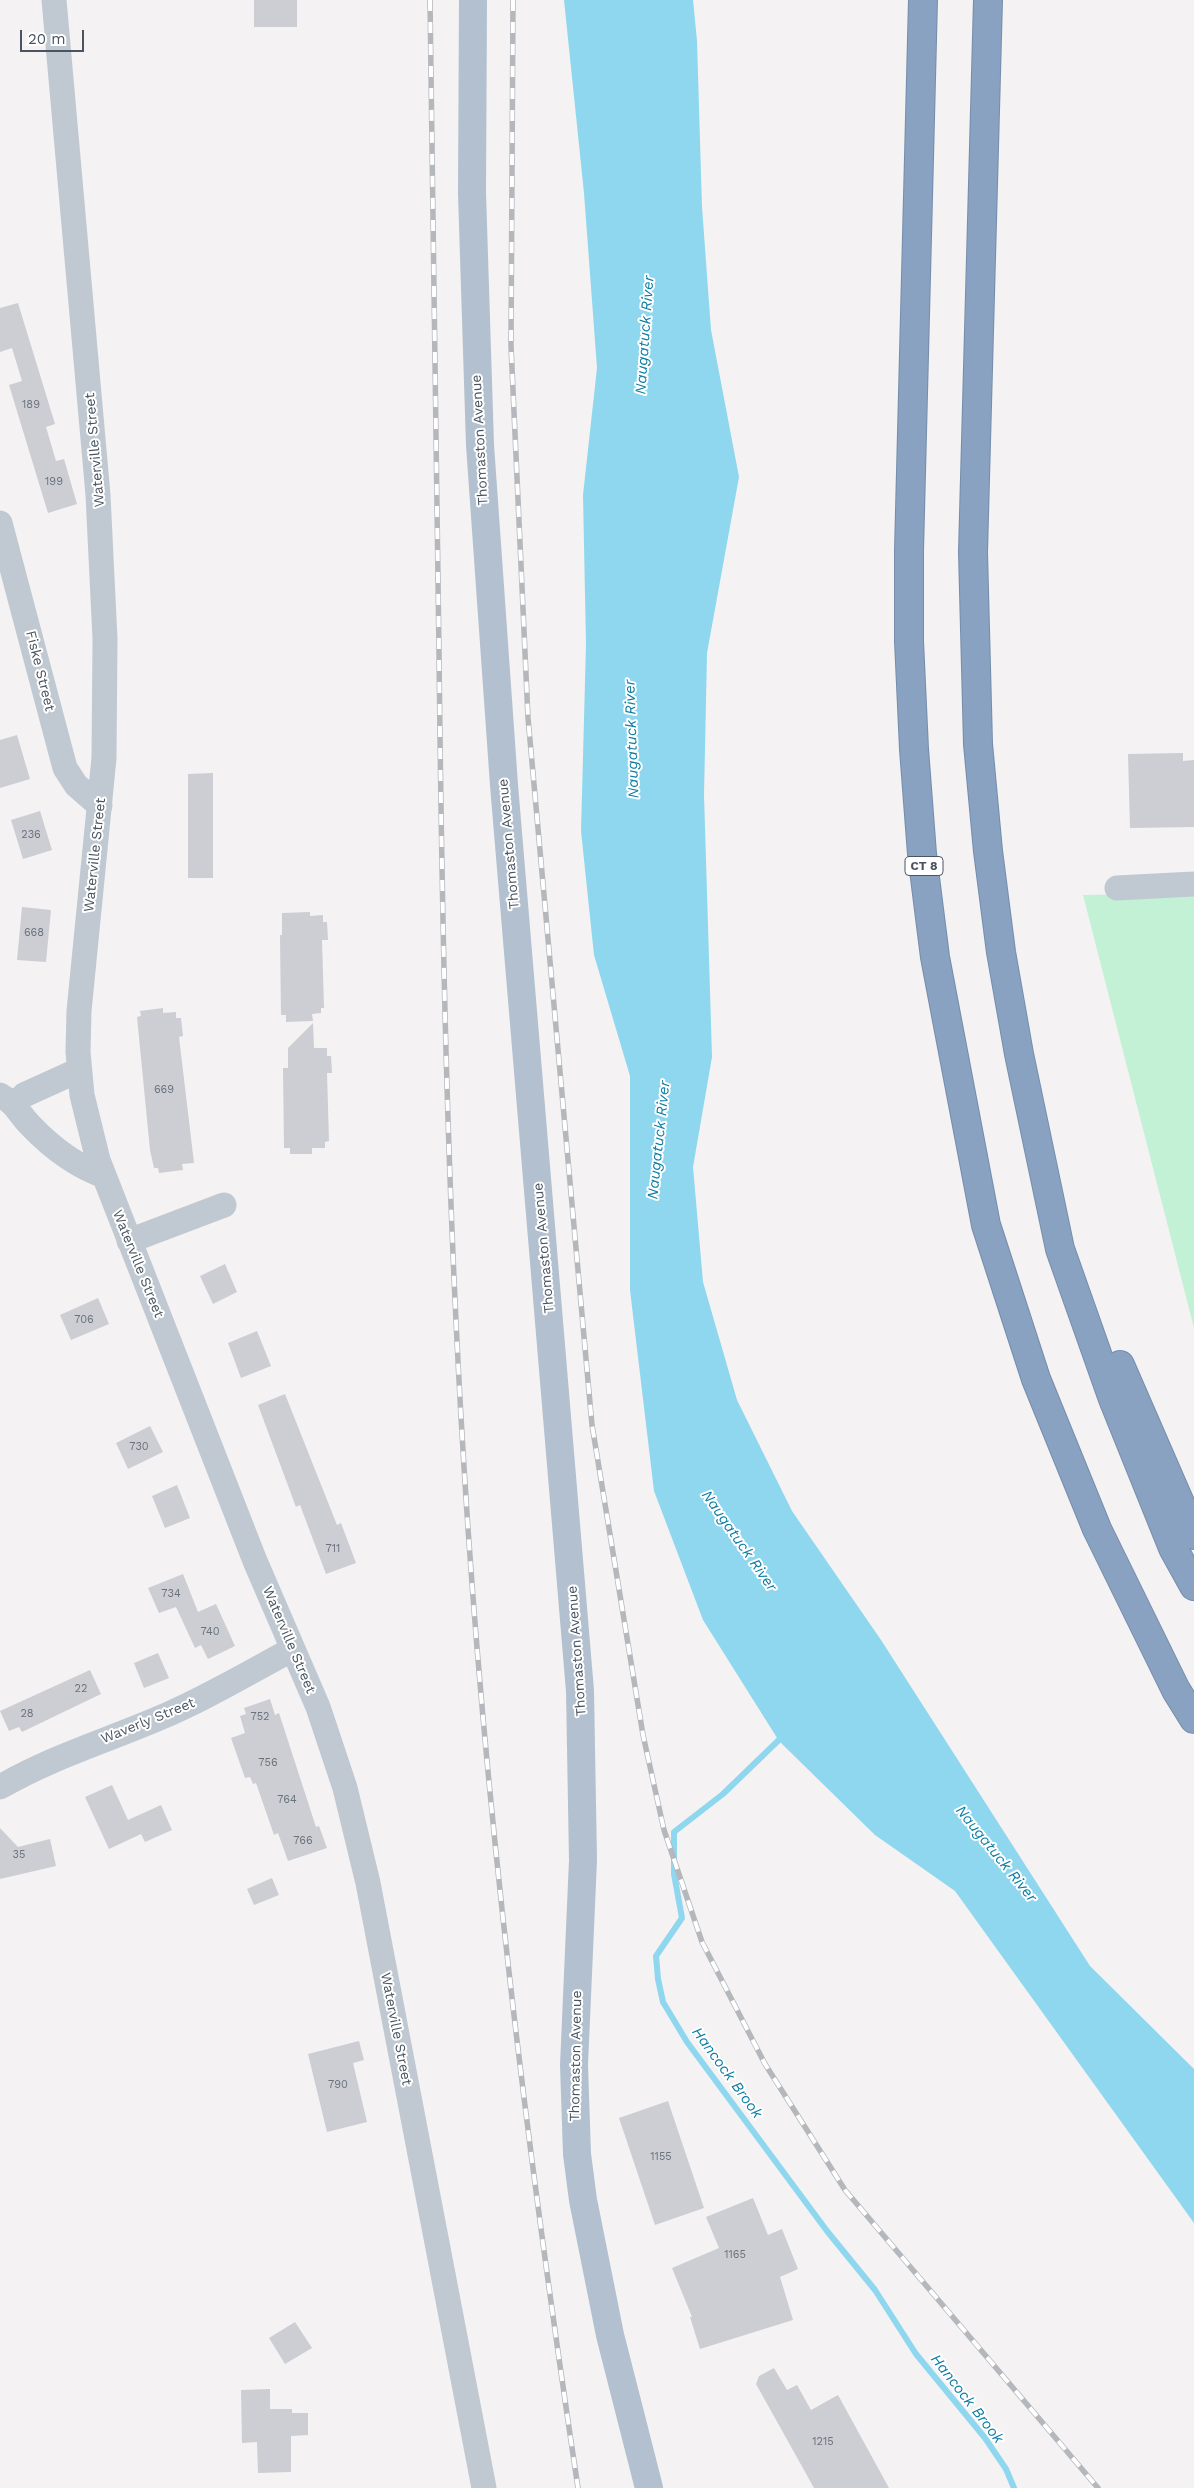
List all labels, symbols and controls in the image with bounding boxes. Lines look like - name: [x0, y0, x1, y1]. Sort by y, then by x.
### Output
- scale bar: [22, 20, 86, 52]
- text: 20 m: [28, 30, 66, 48]
- water label: Naugatuck River: [632, 275, 658, 395]
- street label: Thomaston Avenue: [468, 374, 492, 506]
- street label: Waterville Street: [82, 392, 108, 508]
- house number: 189: [22, 398, 40, 412]
- house number: 199: [45, 475, 63, 489]
- street label: Fiske Street: [22, 629, 58, 713]
- water label: Naugatuck River: [621, 679, 643, 799]
- street label: Thomaston Avenue: [495, 778, 523, 910]
- street label: Waterville Street: [81, 797, 109, 913]
- house number: 236: [21, 828, 41, 842]
- road number: CT 8: [905, 856, 943, 876]
- house number: 668: [24, 926, 44, 940]
- water label: Naugatuck River: [644, 1080, 674, 1200]
- house number: 669: [154, 1083, 174, 1097]
- street label: Thomaston Avenue: [530, 1182, 558, 1314]
- street label: Waterville Street: [109, 1208, 167, 1320]
- house number: 706: [74, 1313, 94, 1327]
- house number: 730: [129, 1440, 149, 1454]
- water label: Naugatuck River: [697, 1487, 781, 1595]
- house number: 711: [326, 1542, 340, 1556]
- street label: Waterville Street: [259, 1584, 319, 1696]
- street label: Thomaston Avenue: [564, 1585, 590, 1717]
- house number: 734: [161, 1587, 181, 1601]
- house number: 740: [201, 1625, 219, 1639]
- house number: 22: [75, 1682, 87, 1696]
- street label: Waverly Street: [99, 1695, 197, 1747]
- house number: 28: [20, 1707, 34, 1721]
- house number: 752: [251, 1710, 269, 1724]
- house number: 756: [258, 1756, 278, 1770]
- house number: 764: [277, 1793, 297, 1807]
- water label: Naugatuck River: [952, 1802, 1040, 1906]
- house number: 766: [293, 1834, 313, 1848]
- house number: 35: [13, 1848, 25, 1862]
- street label: Waterville Street: [377, 1971, 415, 2087]
- street label: Thomaston Avenue: [566, 1990, 586, 2122]
- water label: Hancock Brook: [688, 2024, 766, 2122]
- house number: 790: [328, 2078, 348, 2092]
- house number: 1155: [650, 2150, 672, 2164]
- house number: 1165: [724, 2248, 746, 2262]
- water label: Hancock Brook: [927, 2351, 1007, 2447]
- house number: 1215: [812, 2435, 834, 2449]

